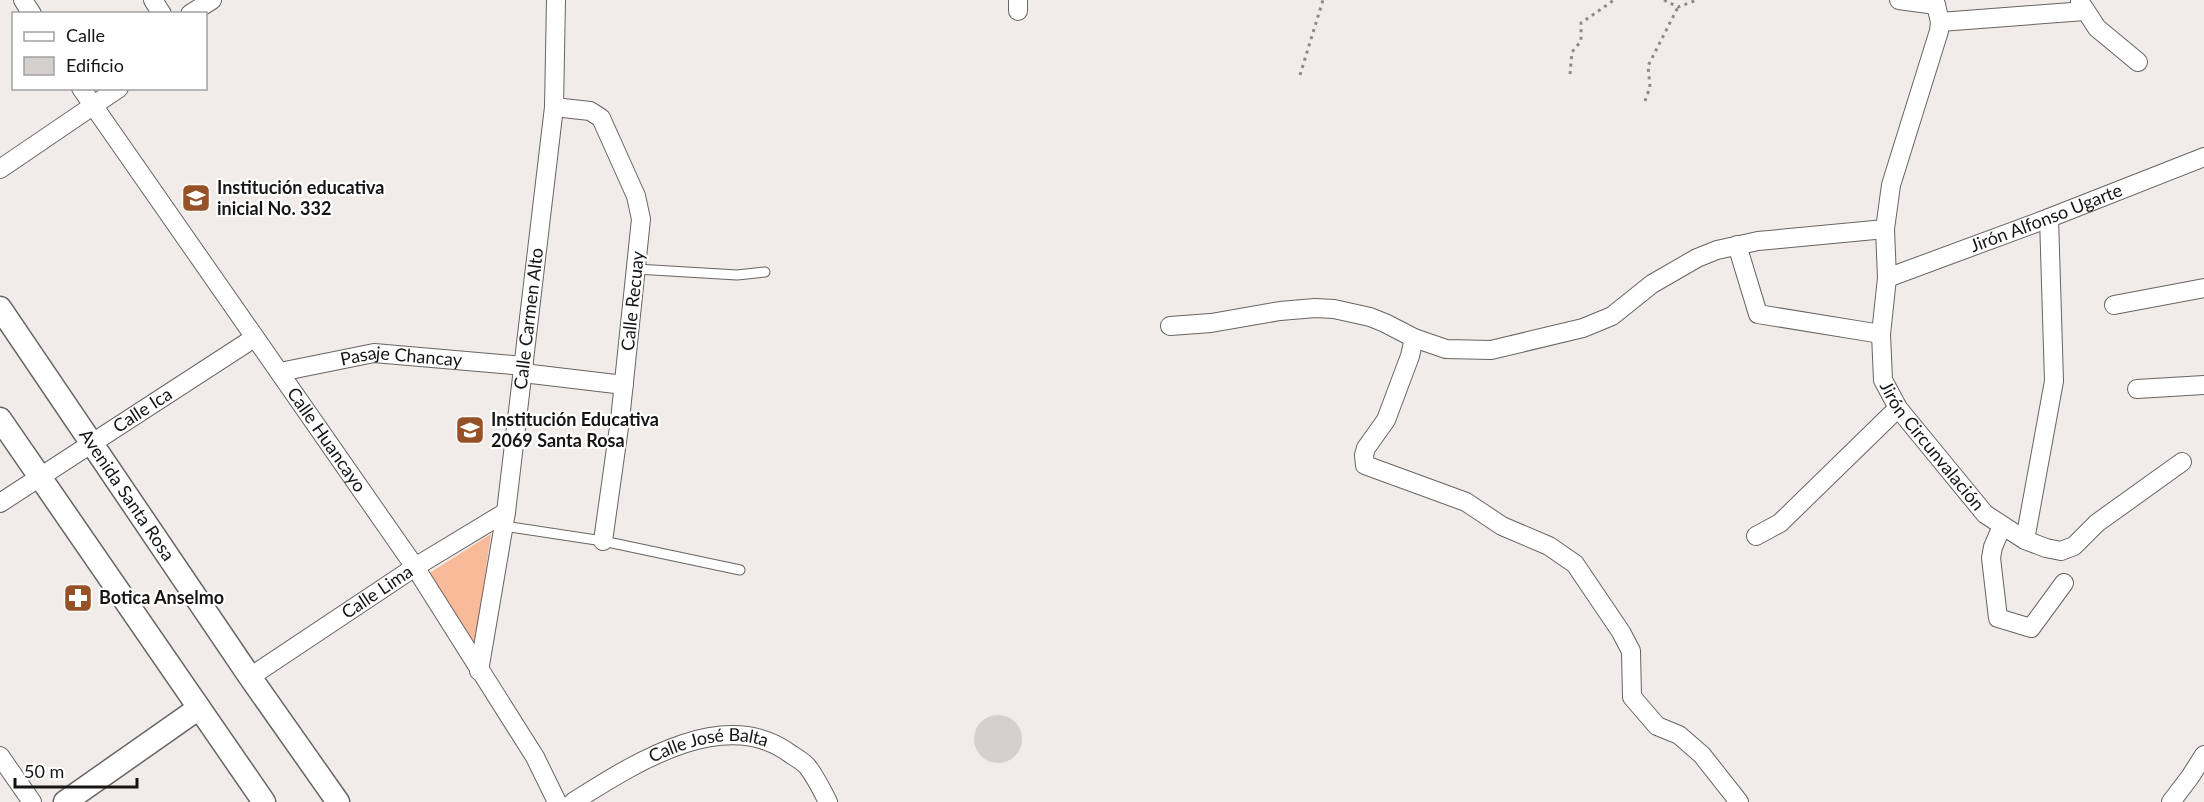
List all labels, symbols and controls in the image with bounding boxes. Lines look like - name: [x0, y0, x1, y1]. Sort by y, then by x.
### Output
- legend: [12, 12, 207, 90]
- text: Calle: [66, 24, 105, 46]
- text: Edificio: [66, 54, 124, 76]
- place label: Institución educativa inicial No. 332: [217, 176, 384, 219]
- street label: Jirón Alfonso Ugarte: [1967, 178, 2125, 256]
- school or university icon: Institución educativa inicial No. 332: [180, 182, 212, 214]
- street label: Calle Carmen Alto: [509, 246, 547, 391]
- street label: Calle Recuay: [616, 249, 648, 352]
- street label: Pasaje Chancay: [338, 341, 464, 371]
- street label: Jirón Circunvalación: [1876, 377, 1990, 515]
- street label: Calle Ica: [108, 382, 176, 437]
- street label: Calle Huancayo: [283, 383, 371, 496]
- place label: Institución Educativa 2069 Santa Rosa: [491, 408, 659, 451]
- school or university icon: Institución Educativa 2069 Santa Rosa: [454, 414, 486, 446]
- street label: Avenida Santa Rosa: [75, 425, 180, 565]
- street label: Calle Lima: [337, 560, 417, 623]
- pharmacy icon: Botica Anselmo: [62, 582, 94, 614]
- place label: Botica Anselmo: [99, 586, 224, 608]
- street label: Calle José Balta: [645, 723, 772, 767]
- scale bar: [15, 751, 136, 789]
- text: 50 m: [24, 760, 64, 782]

